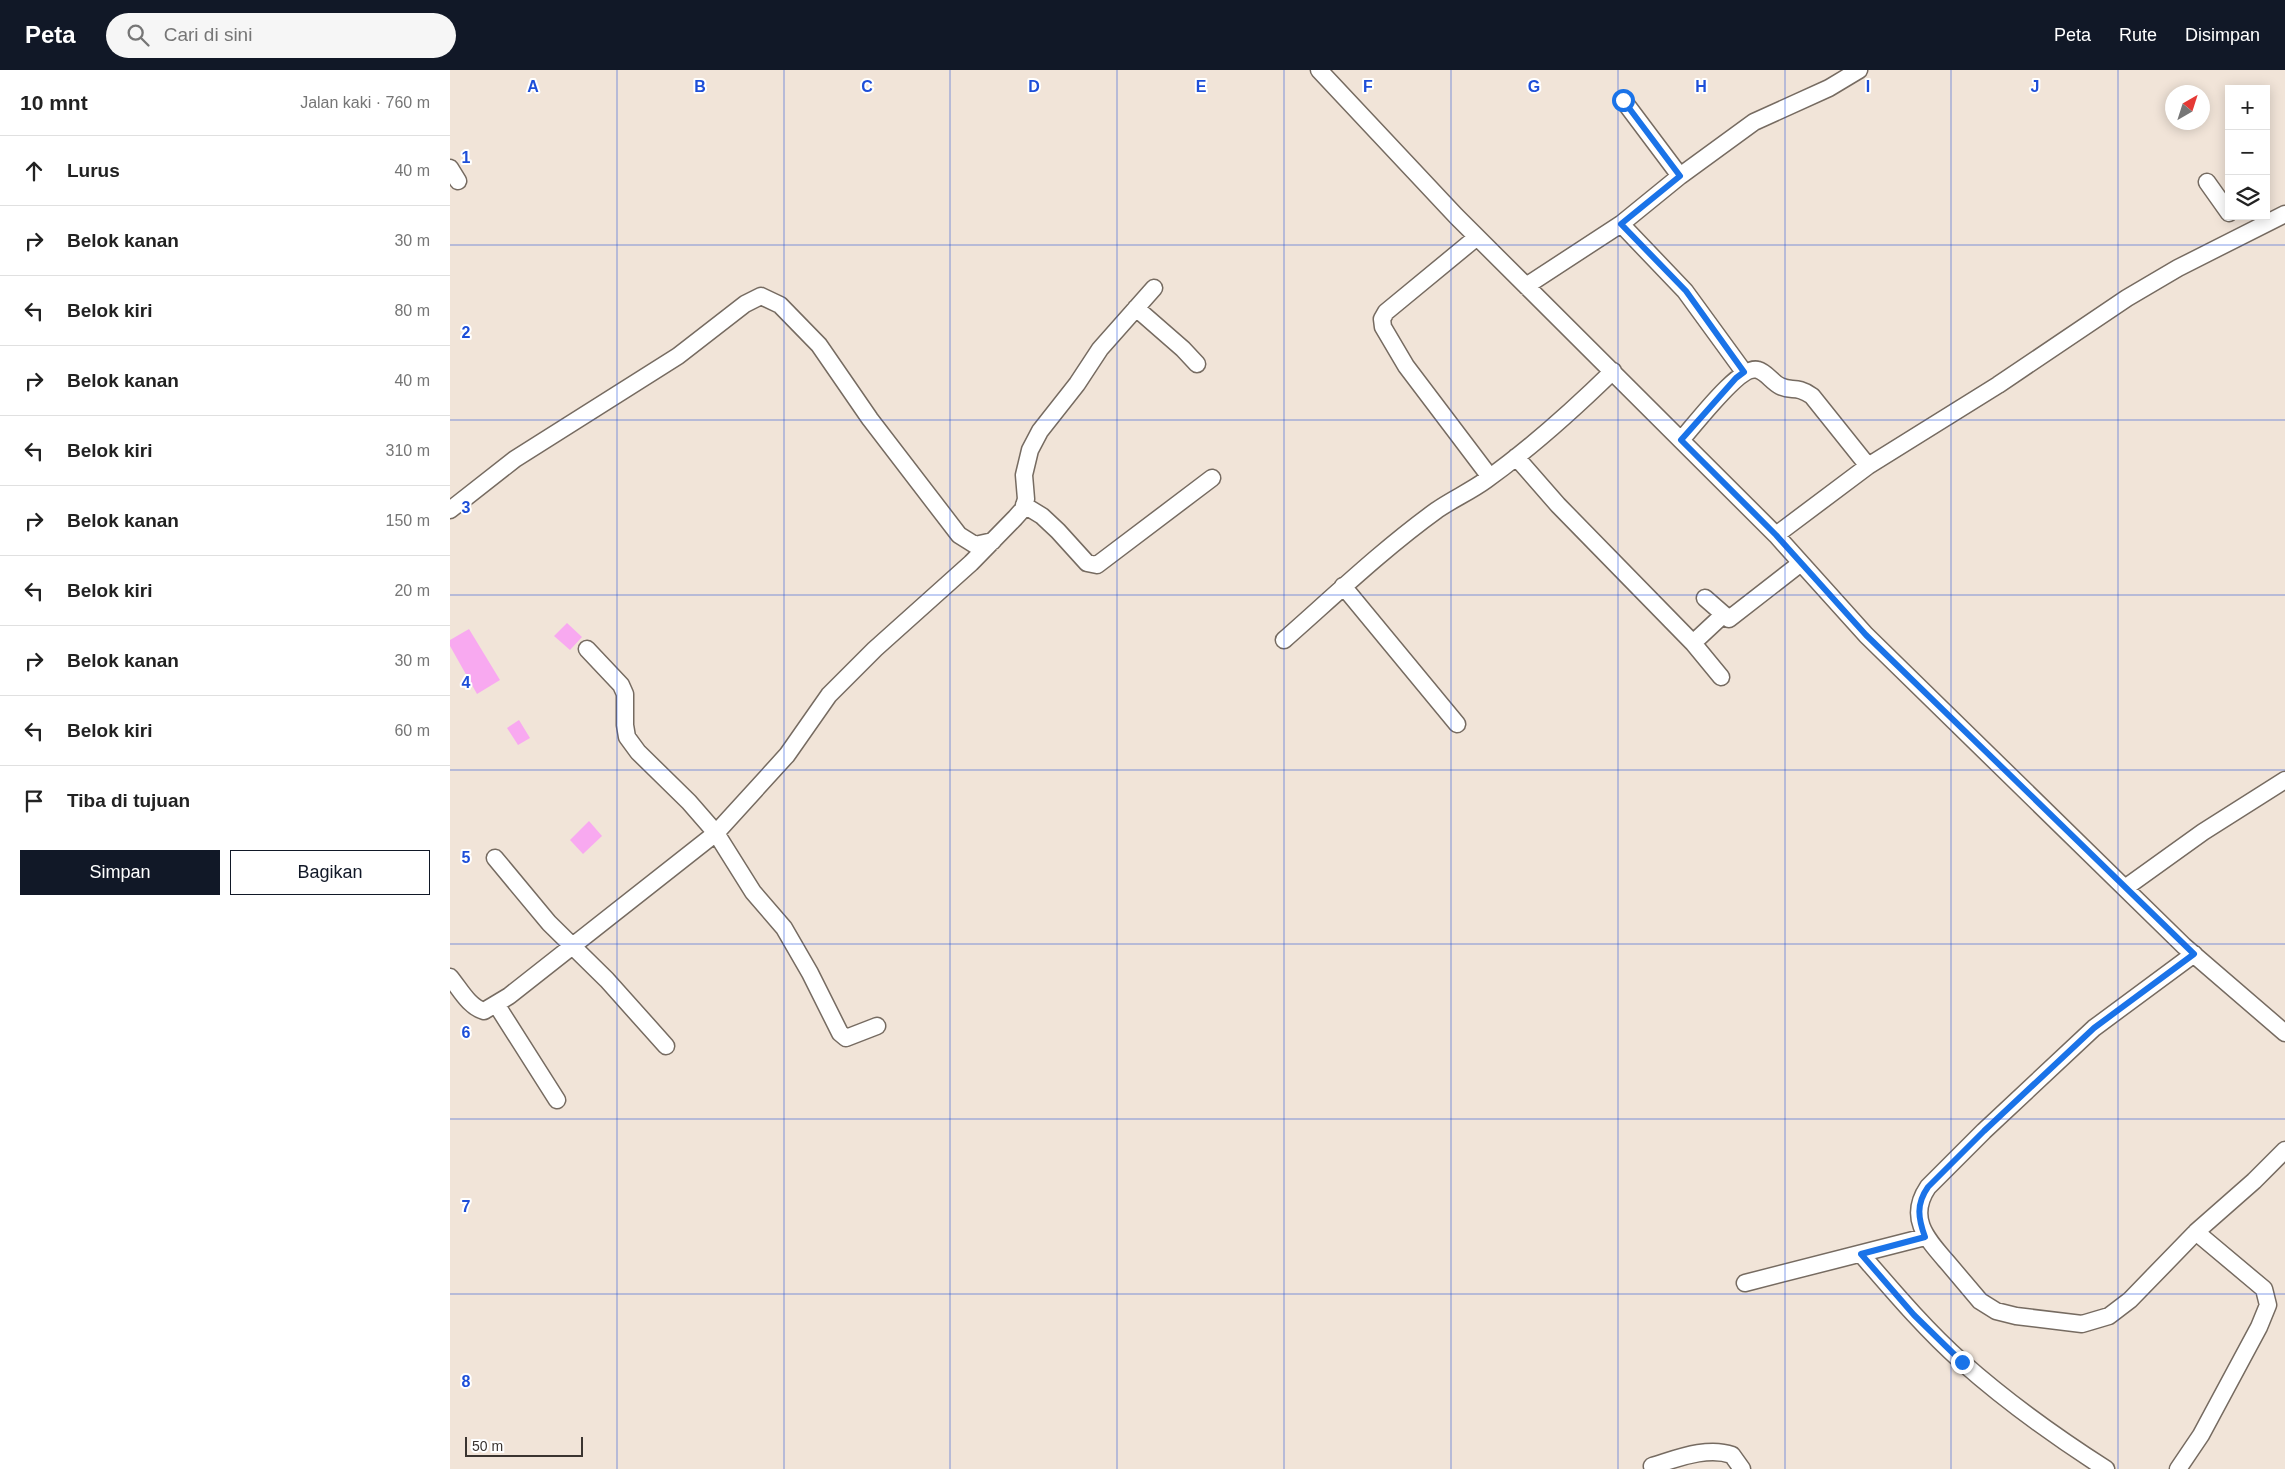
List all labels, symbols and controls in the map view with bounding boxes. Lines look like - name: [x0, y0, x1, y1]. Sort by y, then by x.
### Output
- search box: [106, 13, 456, 58]
- text: Peta: [25, 21, 76, 48]
- icon: search: [124, 21, 152, 49]
- text: Cari di sini: [164, 24, 252, 45]
- text: Peta: [2054, 25, 2091, 45]
- text: Rute: [2119, 25, 2157, 45]
- text: Disimpan: [2185, 25, 2260, 45]
- text: A: [527, 78, 539, 95]
- text: B: [694, 78, 706, 95]
- text: C: [861, 78, 873, 95]
- text: D: [1028, 78, 1040, 95]
- text: E: [1196, 78, 1207, 95]
- text: F: [1363, 78, 1373, 95]
- text: G: [1528, 78, 1540, 95]
- text: H: [1695, 78, 1707, 95]
- text: I: [1866, 78, 1870, 95]
- text: J: [2031, 78, 2039, 95]
- north arrow: [2165, 85, 2210, 130]
- map controls: [2225, 85, 2270, 220]
- button: +: [2225, 85, 2270, 130]
- route start: [1612, 89, 1635, 112]
- text: 10 mnt: [20, 91, 88, 114]
- text: Jalan kaki · 760 m: [300, 94, 430, 111]
- button: −: [2225, 130, 2270, 175]
- text: 1: [462, 149, 471, 166]
- icon: ahead: [20, 157, 48, 185]
- text: Lurus: [67, 160, 120, 181]
- text: 40 m: [394, 162, 430, 179]
- button: layers: [2225, 175, 2270, 220]
- icon: right: [20, 227, 48, 255]
- text: Belok kanan: [67, 230, 179, 251]
- text: 30 m: [394, 232, 430, 249]
- icon: left: [20, 297, 48, 325]
- text: Belok kiri: [67, 300, 153, 321]
- text: 80 m: [394, 302, 430, 319]
- text: 2: [462, 324, 471, 341]
- icon: right: [20, 367, 48, 395]
- text: Belok kanan: [67, 370, 179, 391]
- text: 40 m: [394, 372, 430, 389]
- icon: left: [20, 437, 48, 465]
- text: Belok kiri: [67, 440, 153, 461]
- text: 310 m: [386, 442, 430, 459]
- text: 3: [462, 499, 471, 516]
- icon: right: [20, 507, 48, 535]
- text: Belok kanan: [67, 510, 179, 531]
- text: 150 m: [386, 512, 430, 529]
- icon: left: [20, 577, 48, 605]
- text: Belok kiri: [67, 580, 153, 601]
- text: 20 m: [394, 582, 430, 599]
- icon: right: [20, 647, 48, 675]
- text: Belok kanan: [67, 650, 179, 671]
- text: 30 m: [394, 652, 430, 669]
- text: 4: [462, 674, 471, 691]
- icon: left: [20, 717, 48, 745]
- text: Belok kiri: [67, 720, 153, 741]
- text: 60 m: [394, 722, 430, 739]
- icon: arrive: [20, 787, 48, 815]
- text: Tiba di tujuan: [67, 790, 190, 811]
- text: 5: [462, 849, 471, 866]
- button: Simpan: [20, 850, 220, 895]
- button: Bagikan: [230, 850, 430, 895]
- text: 6: [462, 1024, 471, 1041]
- text: 7: [462, 1198, 471, 1215]
- route end: [1951, 1351, 1974, 1374]
- text: 8: [462, 1373, 471, 1390]
- scale bar: [465, 1434, 582, 1457]
- text: 50 m: [472, 1438, 503, 1454]

